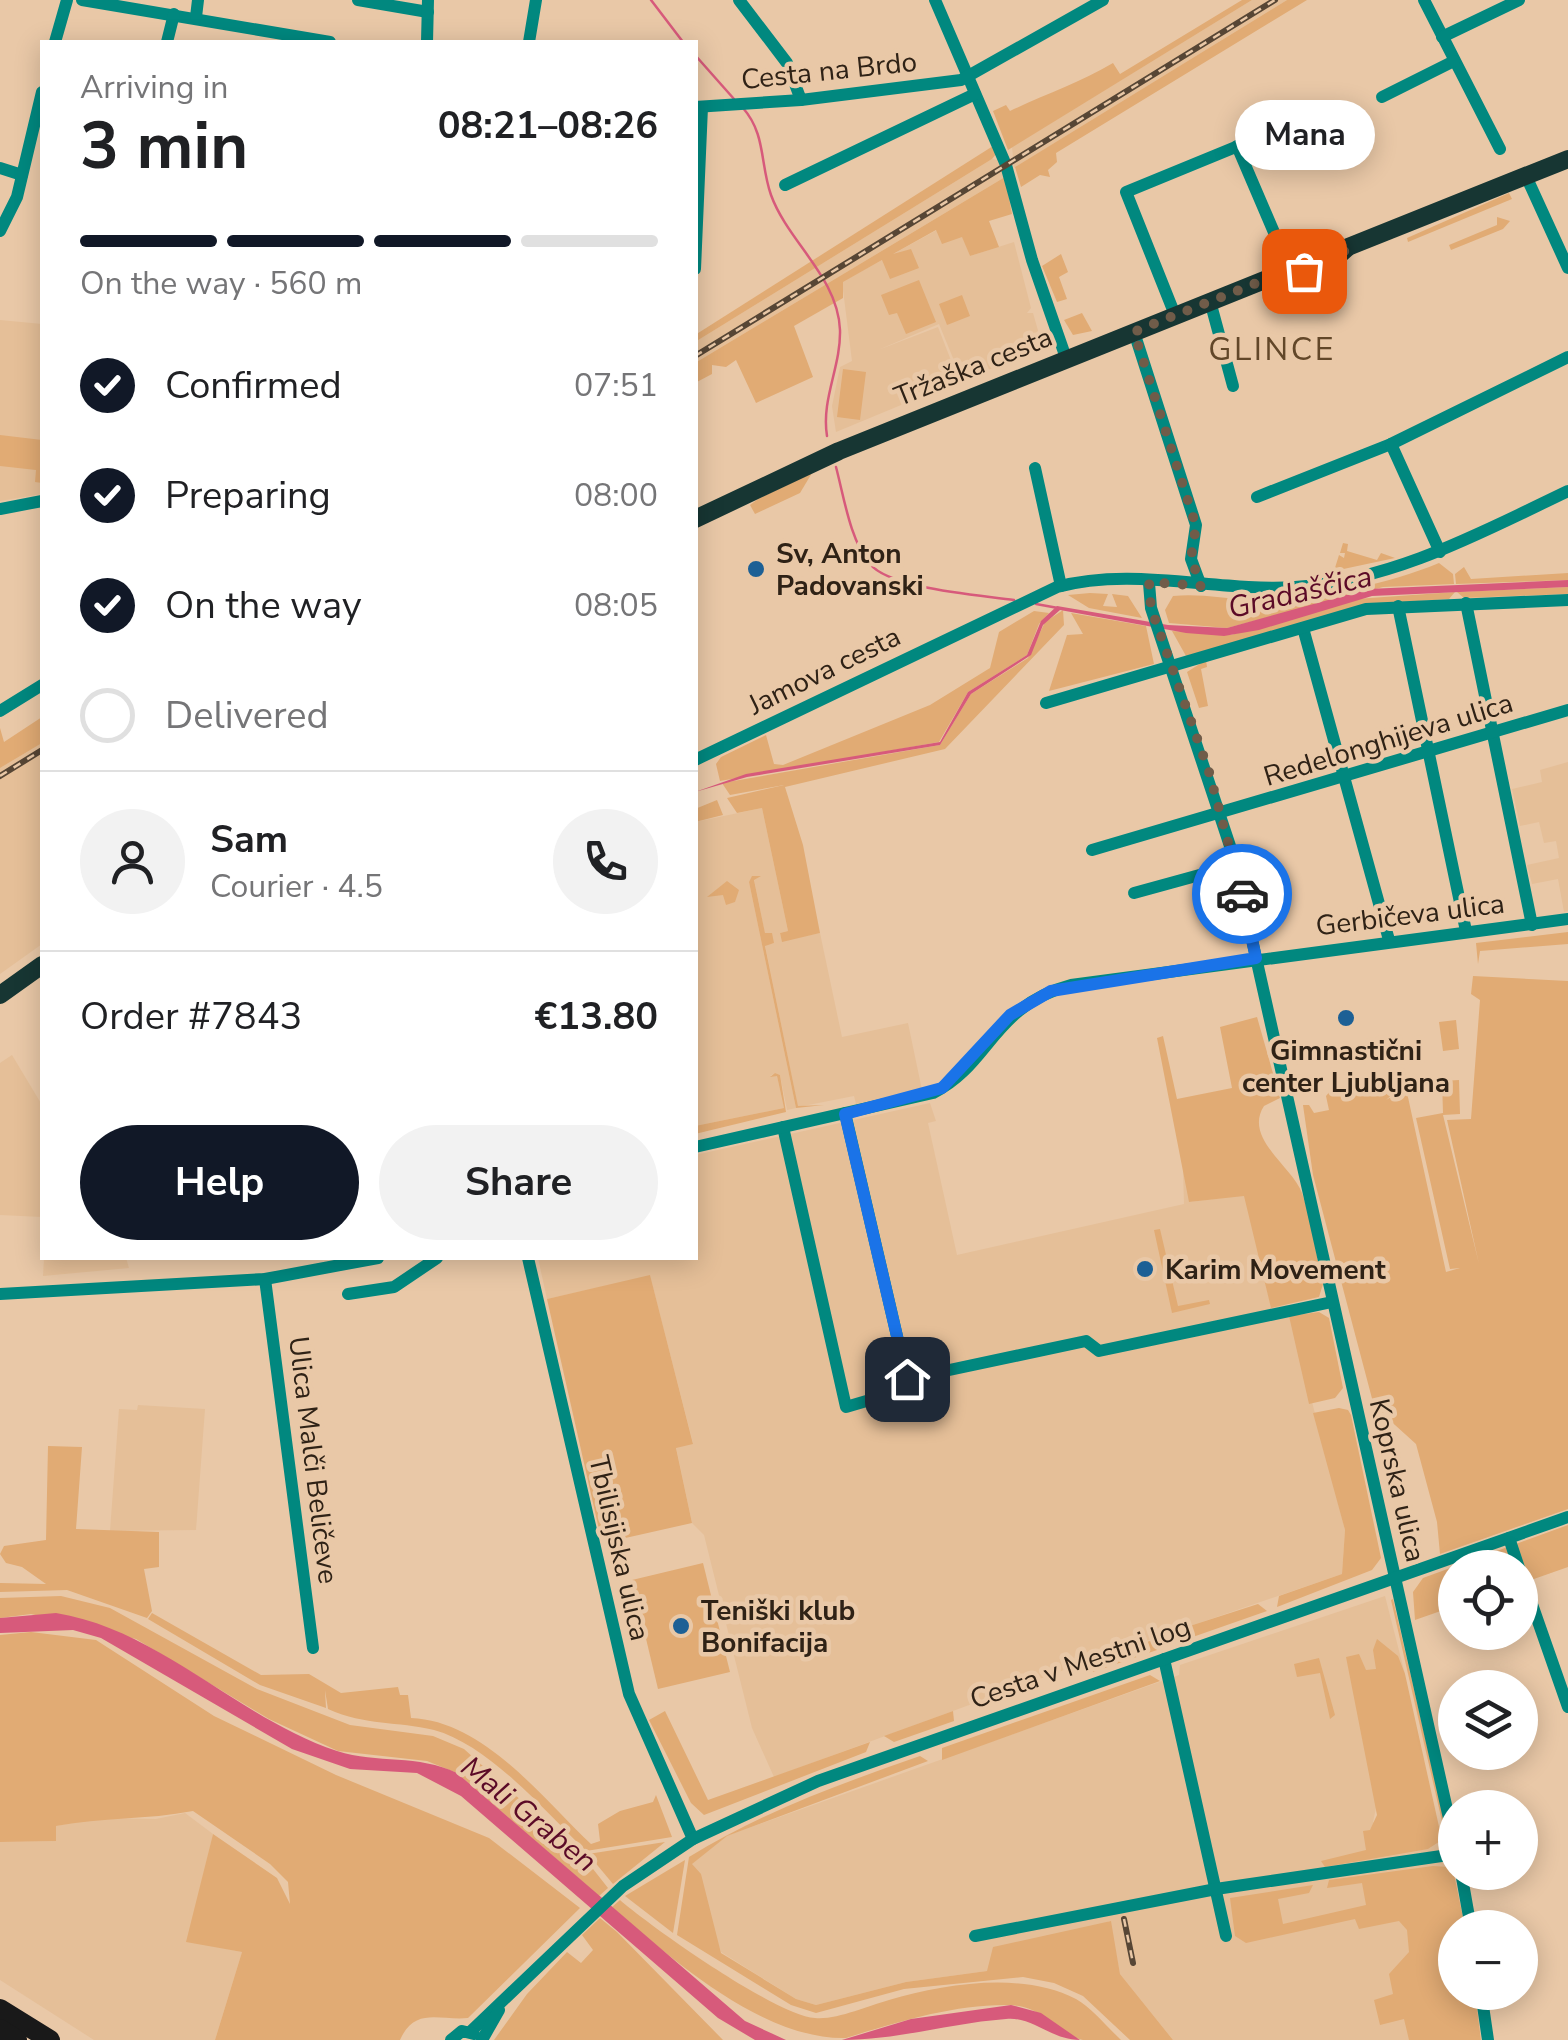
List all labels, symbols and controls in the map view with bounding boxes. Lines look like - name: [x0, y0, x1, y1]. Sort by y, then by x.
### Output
- street label: Cesta na Brdo: [739, 43, 919, 99]
- text: Arriving in: [80, 66, 228, 109]
- text: 08:21–08:26: [438, 100, 658, 151]
- callout: Mana: [1234, 101, 1374, 171]
- text: 3 min: [80, 102, 248, 191]
- text: Mana: [1264, 113, 1346, 156]
- pin: [1262, 229, 1347, 314]
- icon: bag: [1277, 244, 1332, 299]
- text: On the way · 560 m: [80, 262, 362, 305]
- street label: Tržaška cesta: [889, 318, 1058, 416]
- district label: GLINCE: [1208, 328, 1336, 371]
- icon: check: [80, 358, 135, 413]
- text: Confirmed: [165, 360, 342, 411]
- text: 07:51: [574, 364, 658, 407]
- icon: check: [80, 468, 135, 523]
- text: Preparing: [165, 470, 331, 521]
- text: 08:00: [574, 474, 658, 517]
- place label: Sv, Anton Padovanski: [776, 535, 924, 605]
- water label: Gradaščica: [1224, 556, 1376, 629]
- marker: Sv, Anton Padovanski: [745, 558, 767, 580]
- icon: check: [80, 578, 135, 633]
- text: On the way: [165, 580, 361, 631]
- text: 08:05: [574, 584, 658, 627]
- street label: Jamova cesta: [741, 618, 907, 725]
- street label: Redelonghijeva ulica: [1259, 684, 1518, 796]
- text: Delivered: [165, 690, 329, 741]
- button: person: [80, 809, 185, 914]
- button: phone: [553, 809, 658, 914]
- text: Sam: [210, 814, 288, 865]
- courier: [1192, 844, 1292, 944]
- text: Courier · 4.5: [210, 865, 383, 908]
- icon: car: [1215, 867, 1270, 922]
- street label: Gerbičeva ulica: [1314, 885, 1507, 945]
- text: Order #7843: [80, 991, 302, 1042]
- text: €13.80: [535, 991, 658, 1042]
- marker: Gimnastični center Ljubljana: [1335, 1007, 1357, 1029]
- place label: Gimnastični center Ljubljana: [1242, 1032, 1450, 1102]
- button: Help: [80, 1125, 359, 1240]
- button: Share: [379, 1125, 658, 1240]
- place label: Karim Movement: [1165, 1251, 1386, 1289]
- marker: Karim Movement: [1134, 1258, 1156, 1280]
- street label: Ulica Malči Beličeve: [279, 1334, 347, 1586]
- pin: [865, 1337, 950, 1422]
- icon: home: [880, 1352, 935, 1407]
- street label: Koprska ulica: [1360, 1395, 1434, 1566]
- street label: Tbilisijska ulica: [579, 1452, 659, 1644]
- map controls: [1438, 1550, 1538, 2010]
- button: locate: [1438, 1550, 1538, 1650]
- place label: Teniški klub Bonifacija: [701, 1592, 855, 1662]
- street label: Cesta v Mestni log: [965, 1607, 1196, 1719]
- marker: Teniški klub Bonifacija: [670, 1615, 692, 1637]
- button: layers: [1438, 1670, 1538, 1770]
- water label: Mali Graben: [452, 1747, 605, 1882]
- button: +: [1438, 1790, 1538, 1890]
- button: −: [1438, 1910, 1538, 2010]

